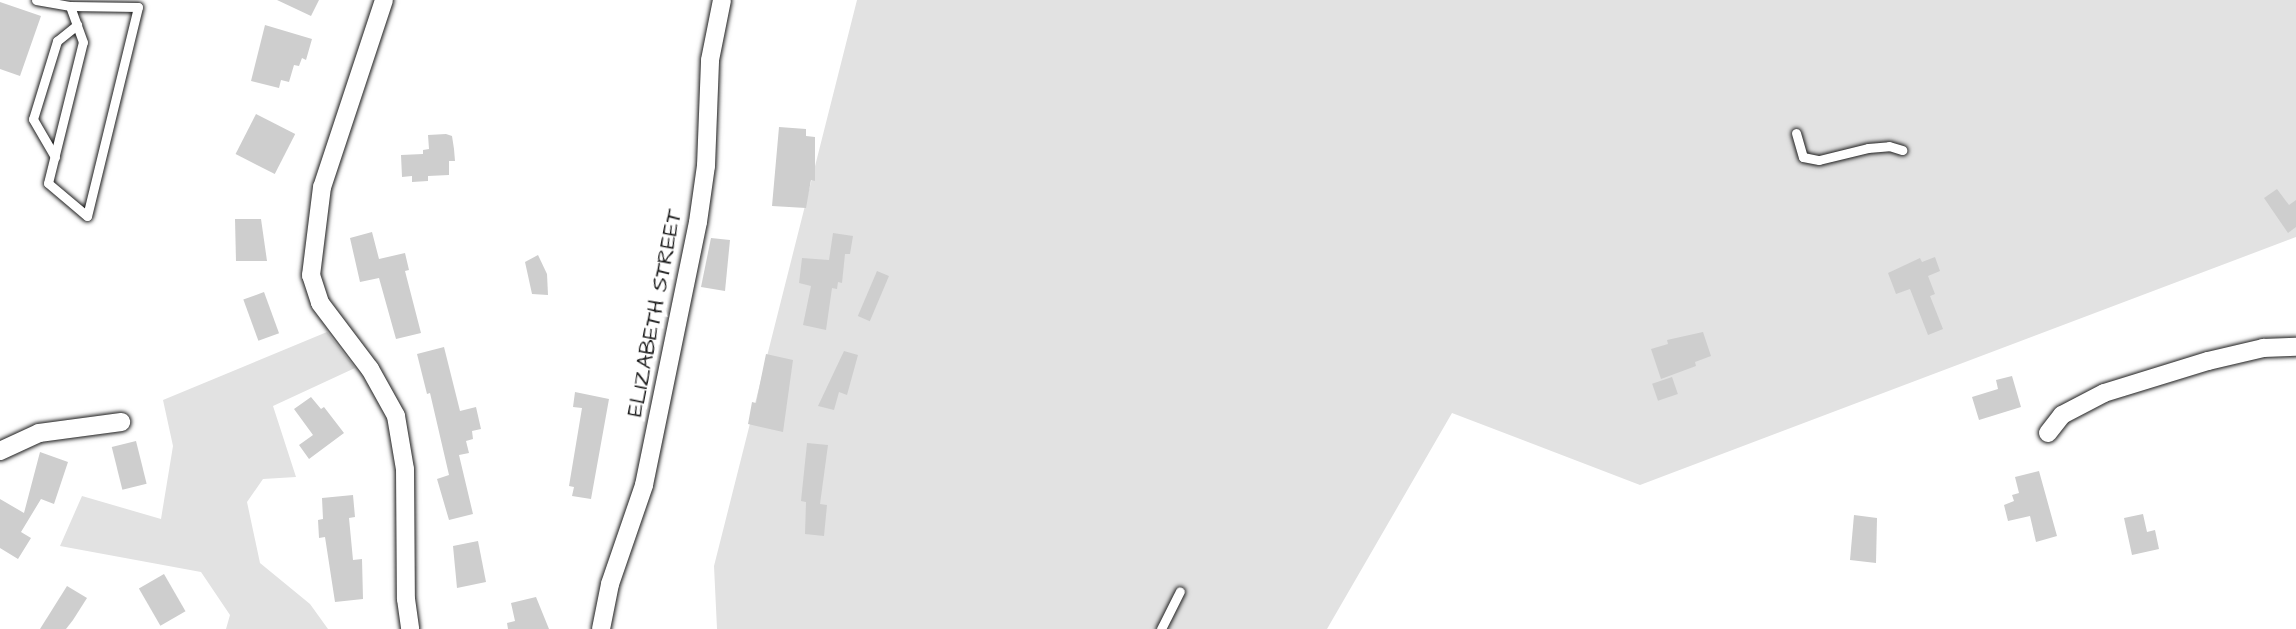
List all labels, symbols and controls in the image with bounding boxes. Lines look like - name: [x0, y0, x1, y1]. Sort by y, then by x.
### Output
- street label: ELIZABETH STREET: [622, 207, 688, 419]

